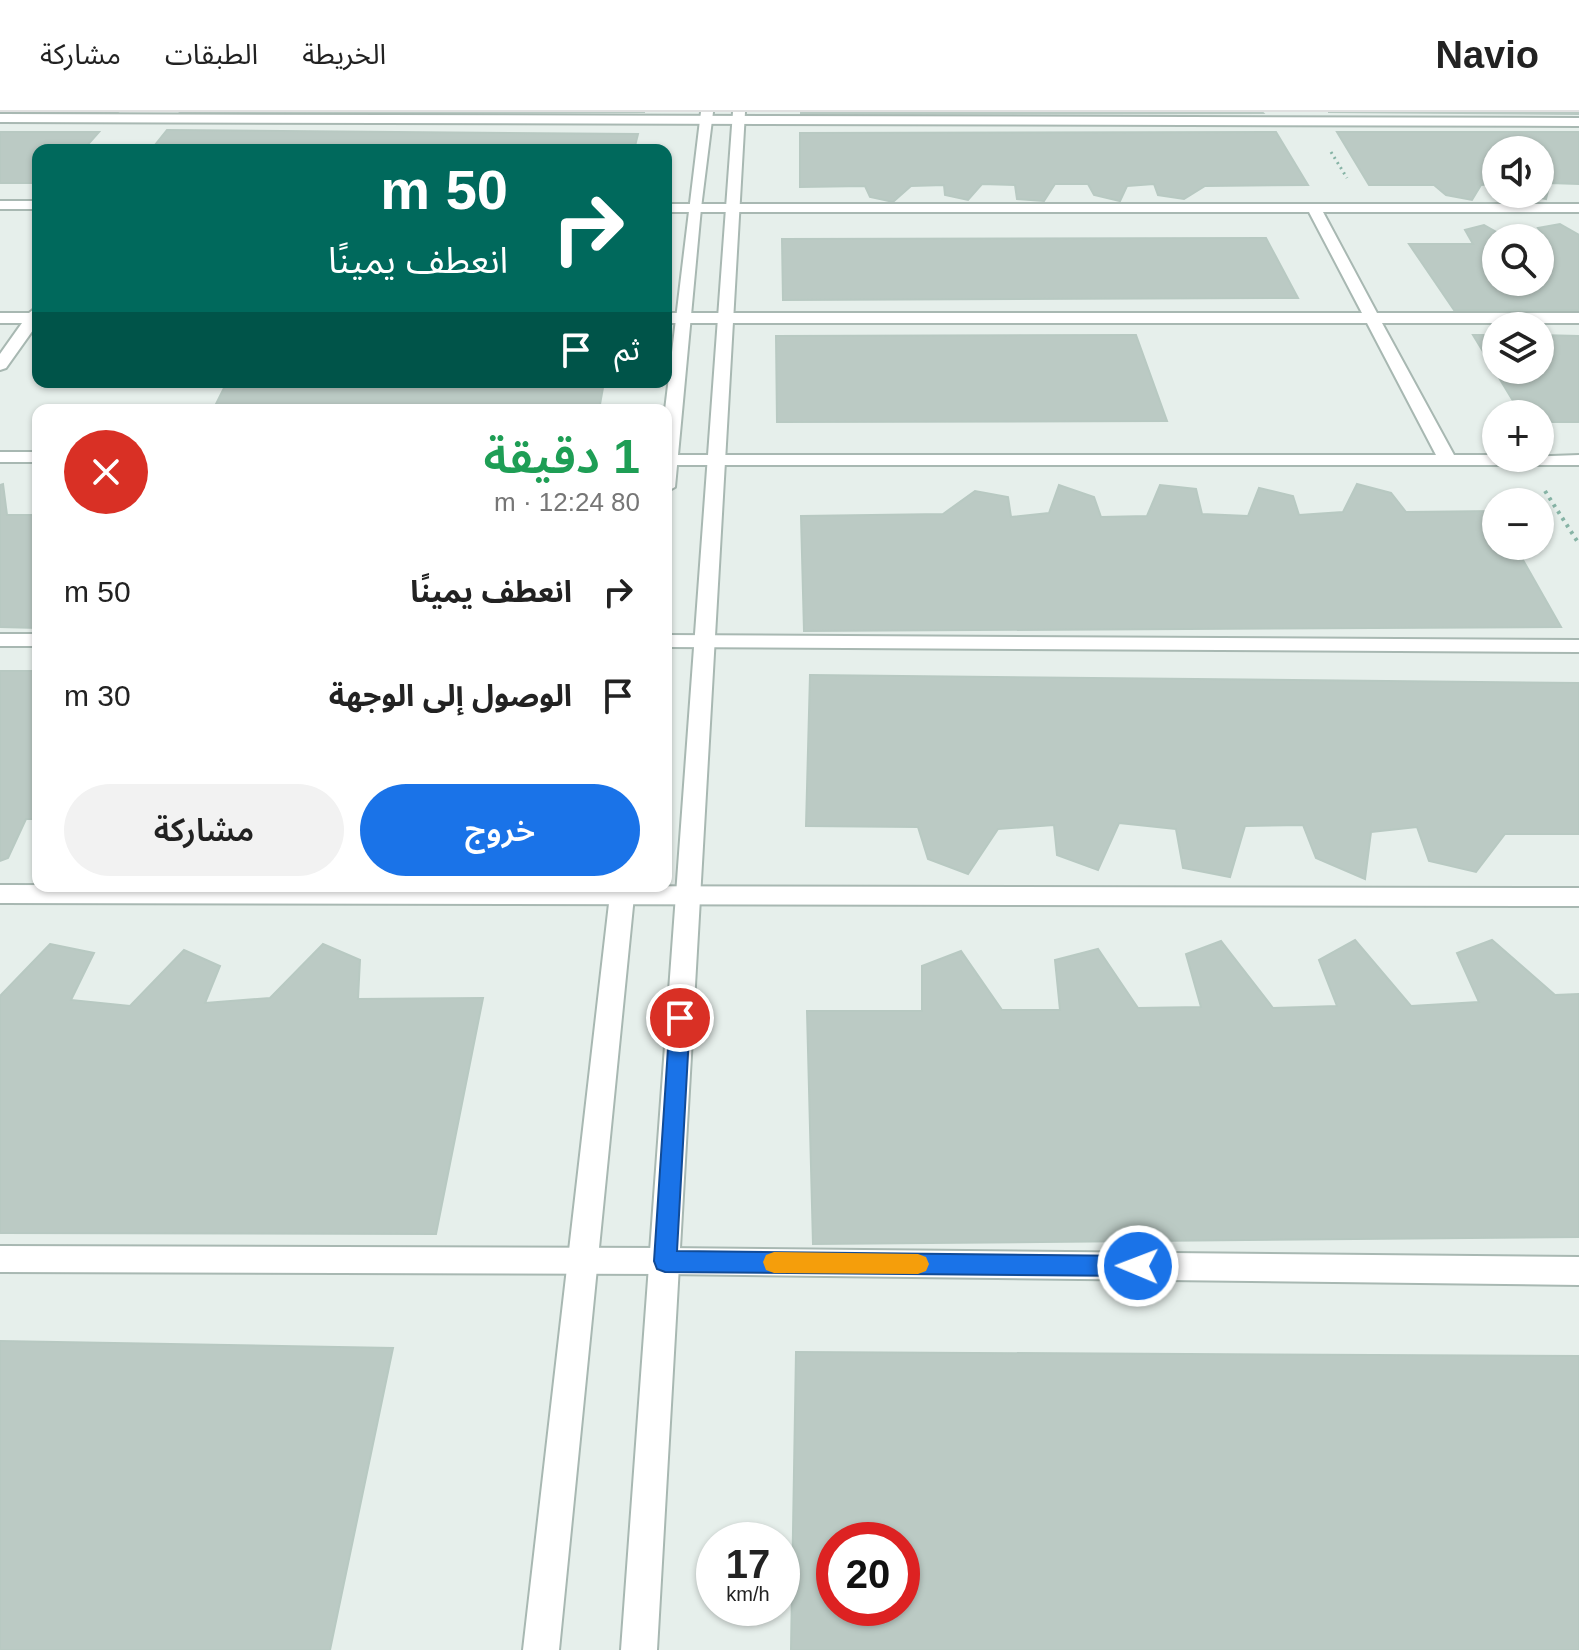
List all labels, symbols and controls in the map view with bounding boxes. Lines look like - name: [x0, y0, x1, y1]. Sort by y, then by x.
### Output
- text: Navio: [1436, 34, 1539, 76]
- text: مشاركة: [40, 39, 121, 70]
- text: الطبقات: [165, 39, 258, 70]
- text: الخريطة: [302, 39, 386, 70]
- map controls: [1482, 136, 1554, 560]
- button: sound: [1482, 136, 1554, 208]
- text: 50 m: [380, 158, 508, 221]
- icon: right: [536, 176, 640, 280]
- button: search: [1482, 224, 1554, 296]
- text: انعطف يمينًا: [328, 240, 508, 281]
- button: layers: [1482, 312, 1554, 384]
- icon: arrive: [554, 328, 598, 372]
- text: ثم: [614, 333, 640, 366]
- button: +: [1482, 400, 1554, 472]
- button: close: [64, 430, 148, 514]
- text: 1 دقيقة: [484, 430, 640, 483]
- text: 80 m · 12:24: [494, 487, 640, 517]
- button: −: [1482, 488, 1554, 560]
- icon: right: [596, 570, 640, 614]
- text: 50 m: [64, 575, 131, 608]
- text: انعطف يمينًا: [410, 575, 572, 608]
- icon: arrive: [596, 674, 640, 718]
- text: 30 m: [64, 679, 131, 712]
- text: الوصول إلى الوجهة: [329, 679, 572, 712]
- button: مشاركة: [64, 784, 344, 876]
- button: خروج: [360, 784, 640, 876]
- pin: [646, 984, 714, 1052]
- icon: arrive: [658, 996, 702, 1040]
- position arrow: [1096, 1224, 1180, 1308]
- speed limit sign: 20: [816, 1522, 920, 1626]
- text: 17: [726, 1542, 770, 1586]
- text: km/h: [726, 1583, 770, 1605]

